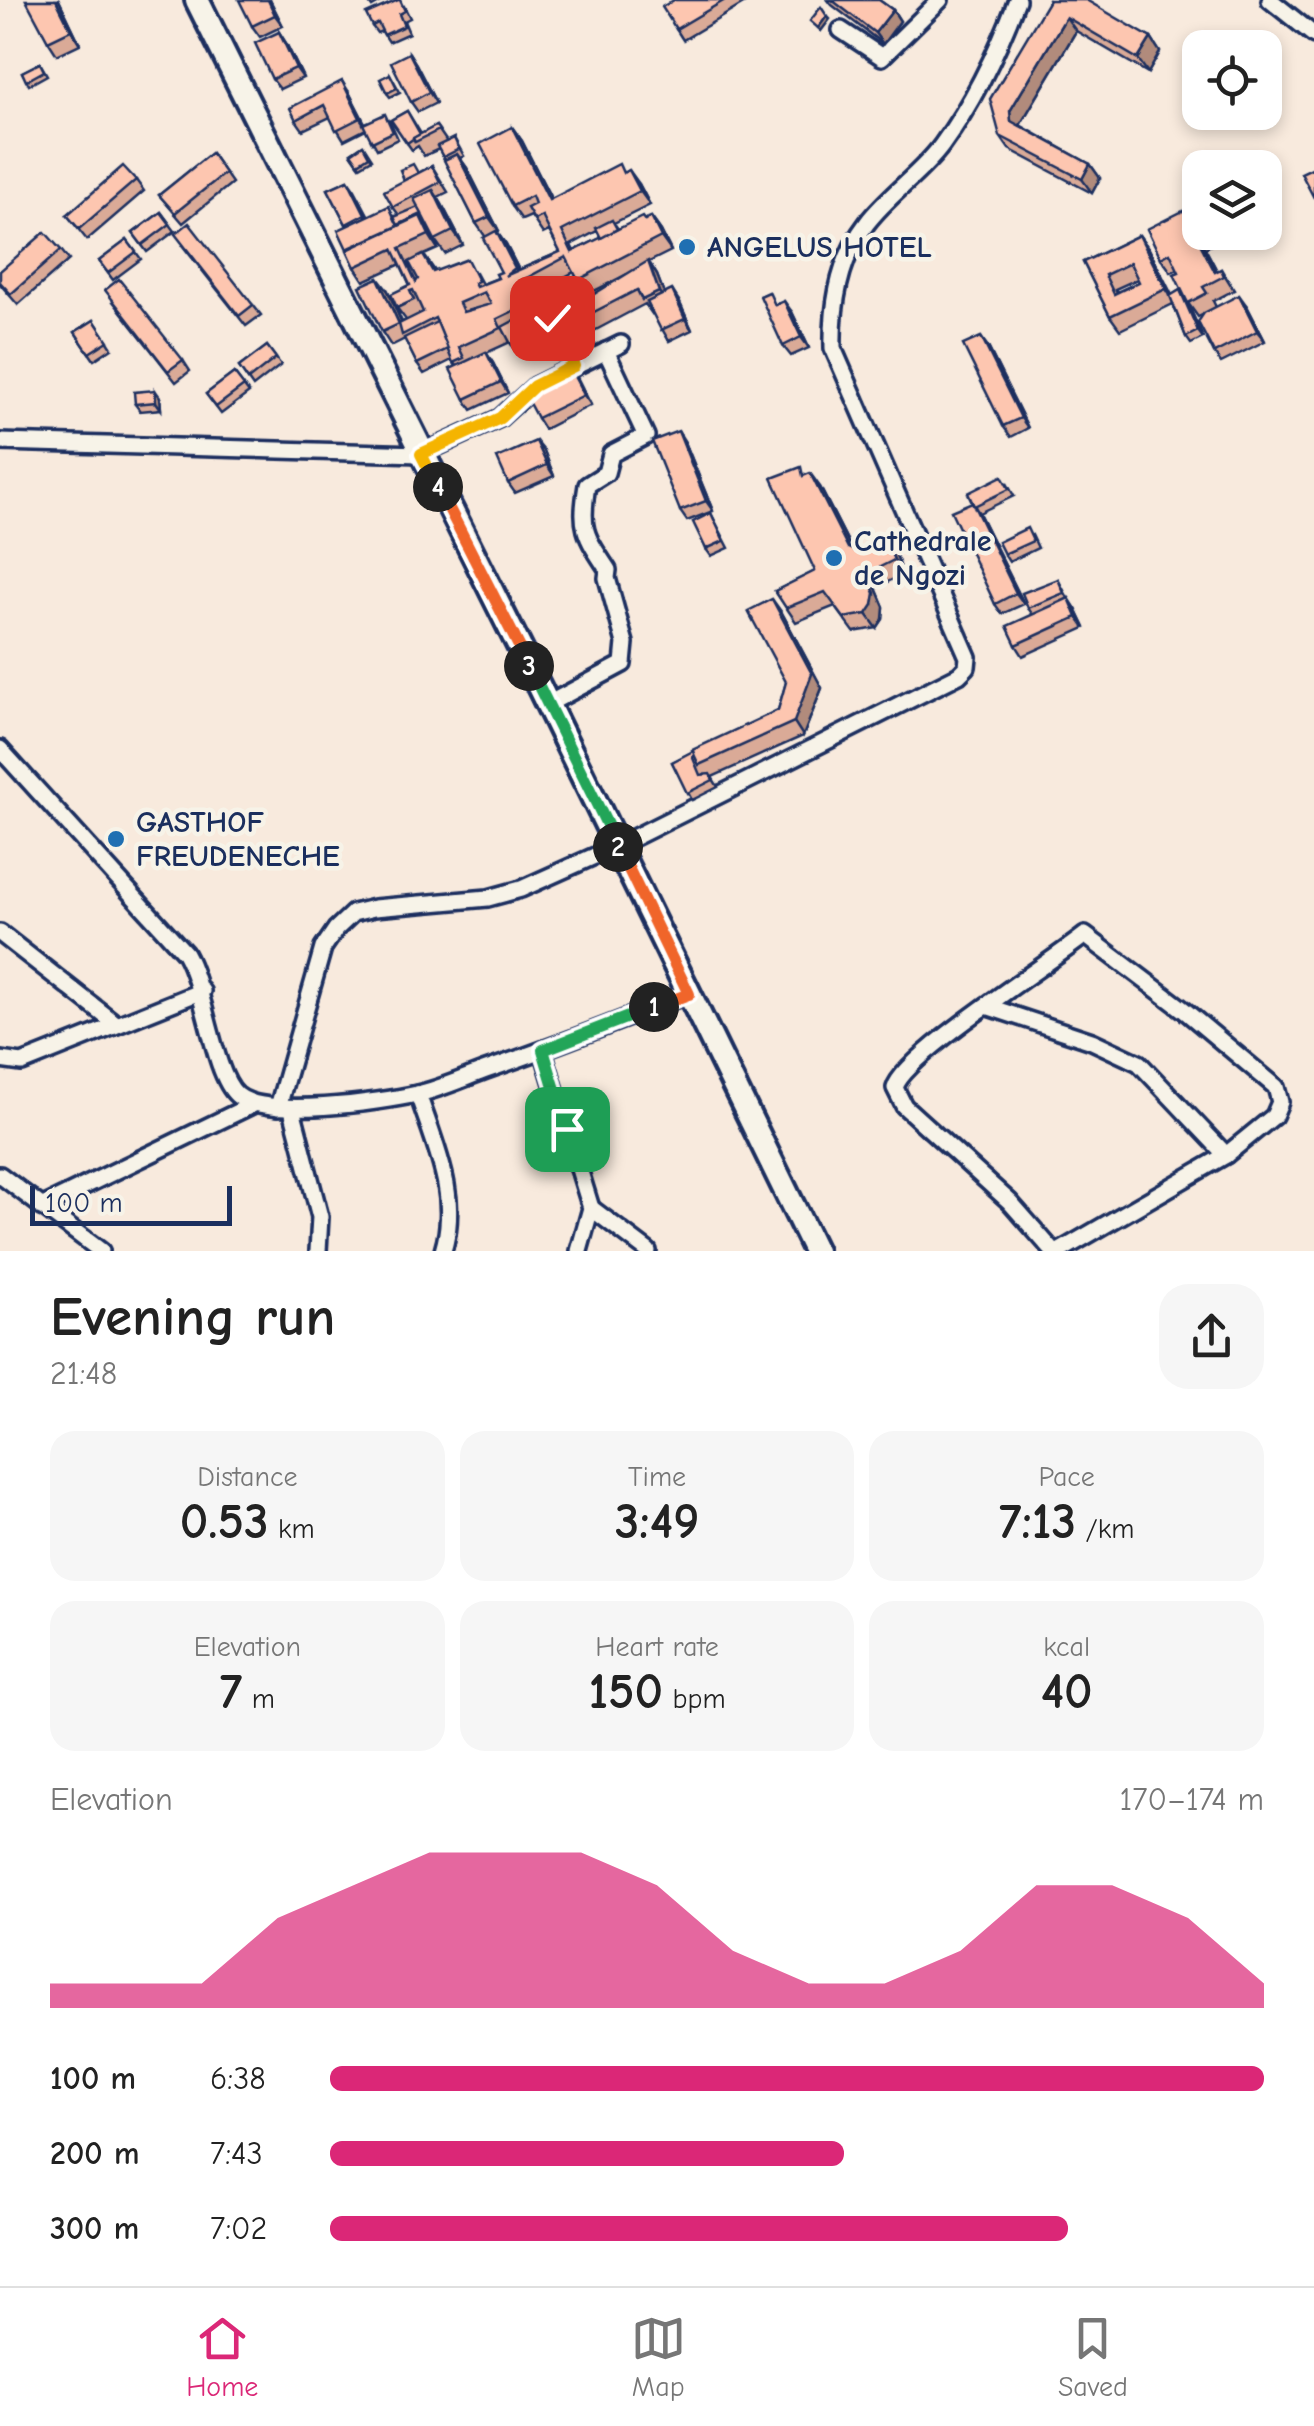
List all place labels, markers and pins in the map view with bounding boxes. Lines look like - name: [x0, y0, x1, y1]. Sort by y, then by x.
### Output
- place label: ANGELUS HOTEL: [707, 230, 932, 265]
- marker: ANGELUS HOTEL: [676, 236, 698, 258]
- pin: [510, 276, 595, 361]
- pin: 4: [413, 462, 463, 512]
- place label: Cathedrale de Ngozi: [854, 524, 992, 593]
- marker: Cathedrale de Ngozi: [823, 547, 845, 569]
- pin: 3: [504, 641, 554, 691]
- place label: GASTHOF FREUDENECHE: [136, 805, 340, 874]
- pin: 2: [593, 822, 643, 872]
- marker: GASTHOF FREUDENECHE: [105, 828, 127, 850]
- pin: 1: [629, 982, 679, 1032]
- pin: [525, 1087, 610, 1172]

